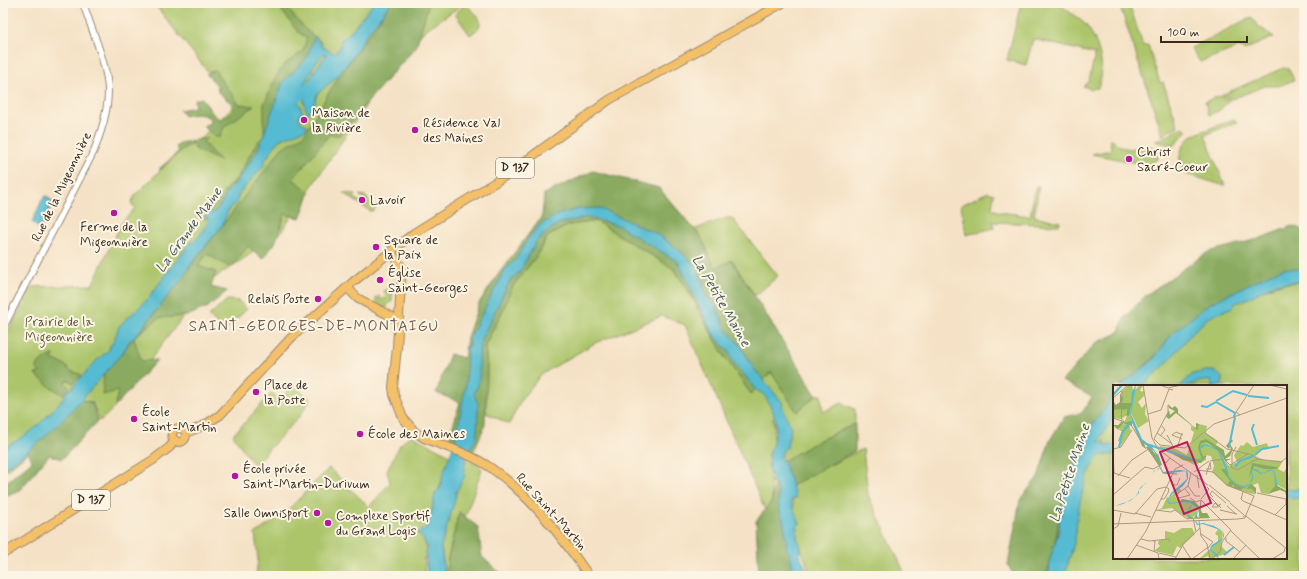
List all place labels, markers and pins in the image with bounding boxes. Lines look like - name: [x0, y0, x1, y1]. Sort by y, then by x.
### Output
- place label: Maison de la Rivière: [312, 105, 370, 137]
- marker: Maison de la Rivière: [299, 115, 309, 125]
- place label: Résidence Val des Maines: [423, 115, 501, 147]
- marker: Résidence Val des Maines: [410, 125, 420, 135]
- place label: Christ Sacré-Coeur: [1137, 144, 1209, 176]
- marker: Christ Sacré-Coeur: [1124, 154, 1134, 164]
- place label: Lavoir: [370, 192, 407, 209]
- marker: Lavoir: [357, 195, 367, 205]
- marker: Ferme de la Migeonnière: [109, 208, 119, 218]
- place label: Ferme de la Migeonnière: [80, 219, 148, 253]
- place label: Square de la Paix: [384, 232, 438, 264]
- marker: Square de la Paix: [371, 242, 381, 252]
- place label: Église Saint-Georges: [388, 264, 468, 298]
- marker: Église Saint-Georges: [375, 275, 385, 285]
- place label: Relais Poste: [248, 291, 310, 308]
- marker: Relais Poste: [313, 294, 323, 304]
- place label: Place de la Poste: [264, 377, 308, 409]
- marker: Place de la Poste: [251, 387, 261, 397]
- place label: École Saint-Martin: [142, 403, 216, 436]
- marker: École Saint-Martin: [129, 414, 139, 424]
- place label: École des Maines: [368, 425, 466, 443]
- marker: École des Maines: [355, 429, 365, 439]
- place label: École privée Saint-Martin-Durivum: [243, 460, 370, 493]
- marker: École privée Saint-Martin-Durivum: [230, 471, 240, 481]
- place label: Salle Omnisport: [224, 505, 309, 522]
- marker: Salle Omnisport: [312, 508, 322, 518]
- place label: Complexe Sportif du Grand Logis: [336, 508, 430, 540]
- marker: Complexe Sportif du Grand Logis: [323, 518, 333, 528]

